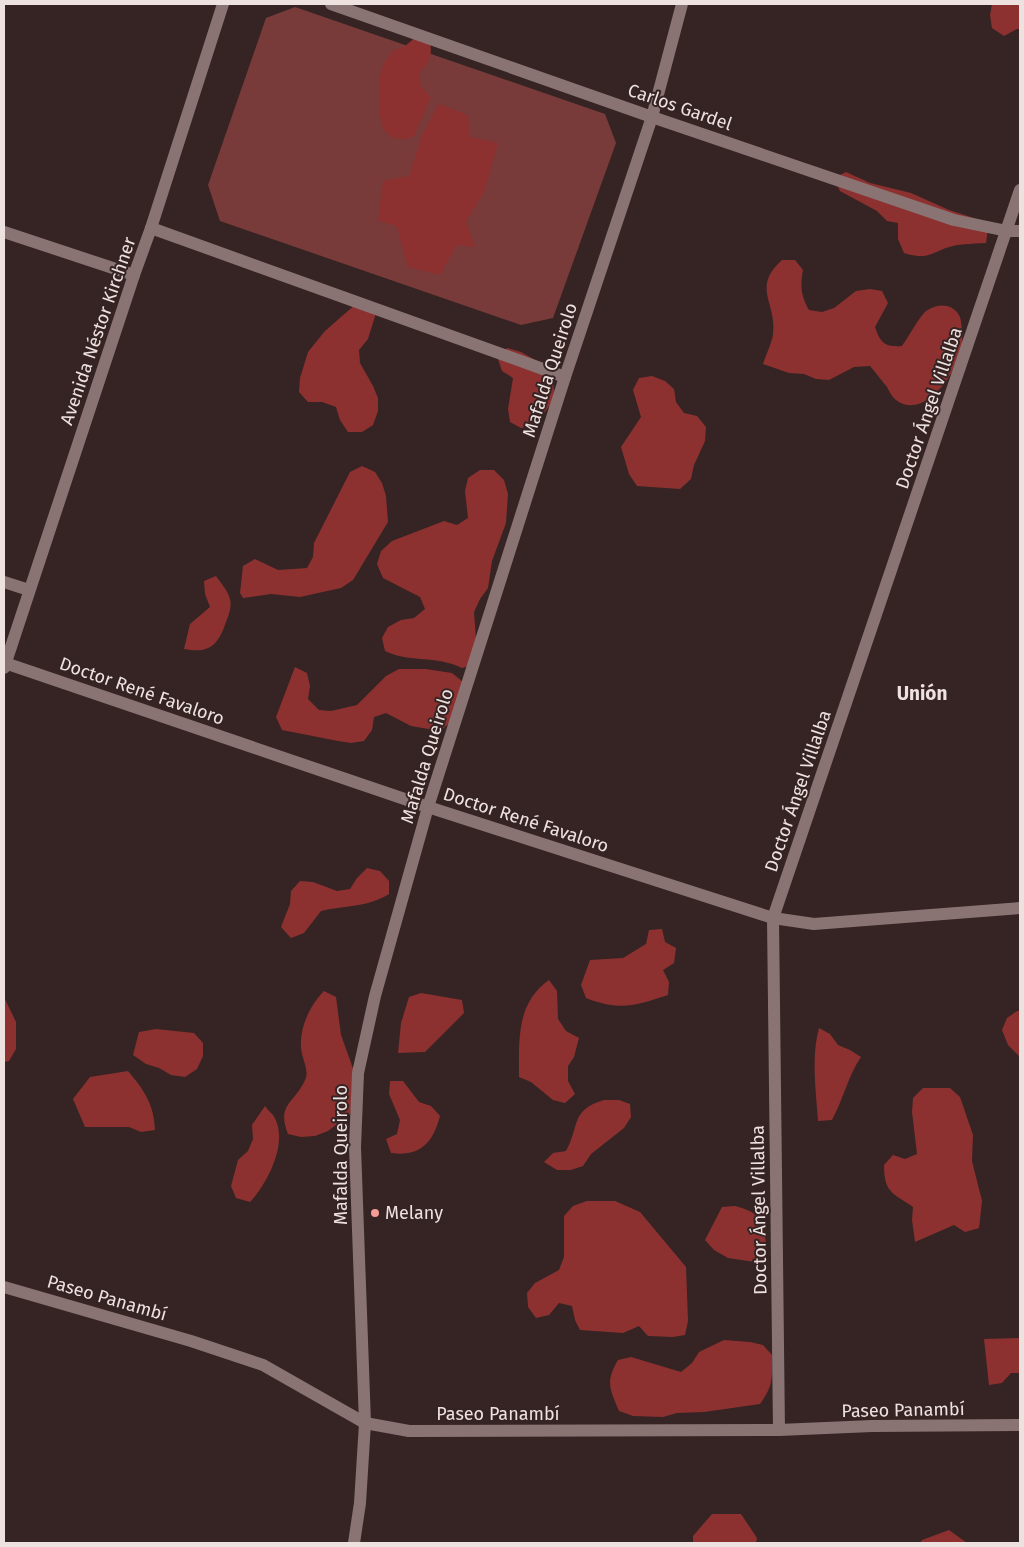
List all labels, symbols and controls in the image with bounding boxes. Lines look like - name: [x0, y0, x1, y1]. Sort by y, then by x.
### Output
- street label: Carlos Gardel: [625, 79, 735, 135]
- street label: Avenida Néstor Kirchner: [55, 234, 141, 428]
- street label: Mafalda Queirolo: [518, 300, 582, 440]
- street label: Doctor Ángel Villalba: [890, 324, 967, 492]
- street label: Doctor René Favaloro: [57, 652, 227, 730]
- district label: Unión: [897, 682, 947, 705]
- street label: Mafalda Queirolo: [396, 686, 458, 826]
- street label: Doctor Ángel Villalba: [759, 707, 836, 875]
- street label: Doctor René Favaloro: [440, 783, 612, 857]
- street label: Mafalda Queirolo: [330, 1085, 352, 1225]
- street label: Doctor Ángel Villalba: [746, 1125, 771, 1295]
- place label: Melany: [385, 1202, 443, 1224]
- marker: Melany: [369, 1207, 381, 1219]
- street label: Paseo Panambí: [45, 1270, 169, 1326]
- street label: Paseo Panambí: [841, 1398, 965, 1422]
- street label: Paseo Panambí: [436, 1403, 560, 1425]

